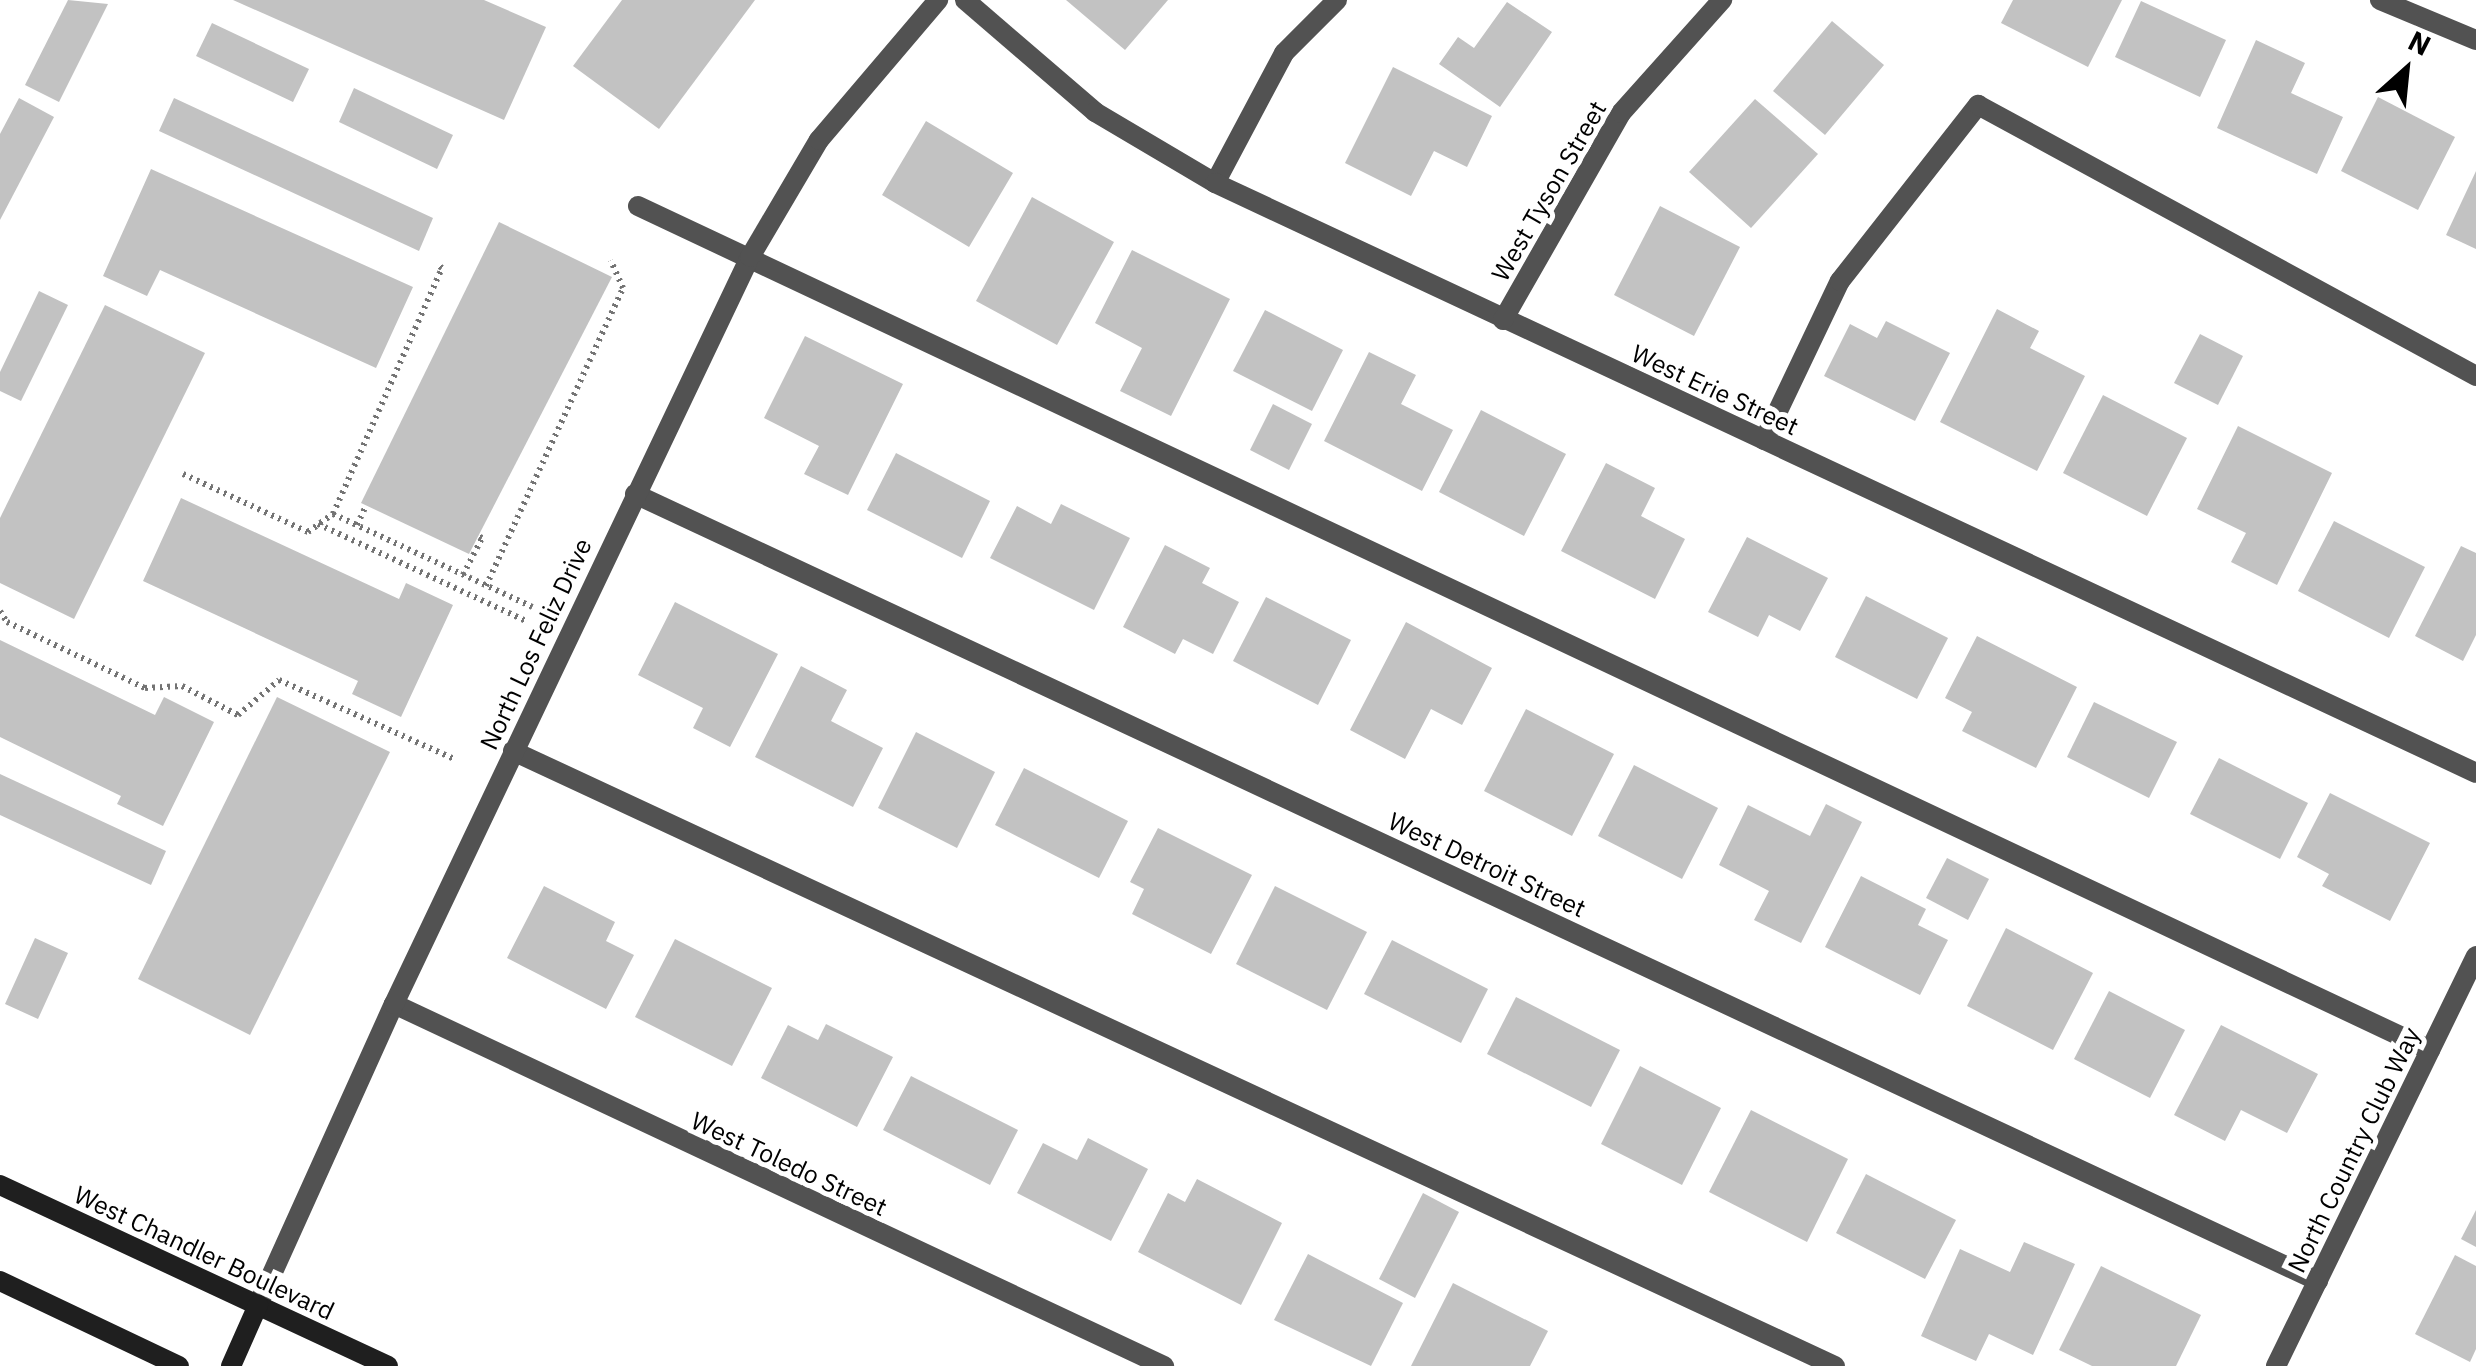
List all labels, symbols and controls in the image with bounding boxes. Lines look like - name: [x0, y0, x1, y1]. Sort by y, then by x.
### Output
- north arrow: [2356, 20, 2456, 120]
- text: N: [2402, 22, 2437, 64]
- street label: West Tyson Street: [1485, 96, 1613, 286]
- street label: West Erie Street: [1627, 338, 1803, 442]
- street label: North Los Feliz Drive: [474, 534, 598, 754]
- street label: West Detroit Street: [1384, 806, 1590, 924]
- street label: North Country Club Way: [2282, 1023, 2426, 1277]
- street label: West Toledo Street: [686, 1106, 892, 1222]
- street label: West Chandler Boulevard: [69, 1180, 339, 1326]

